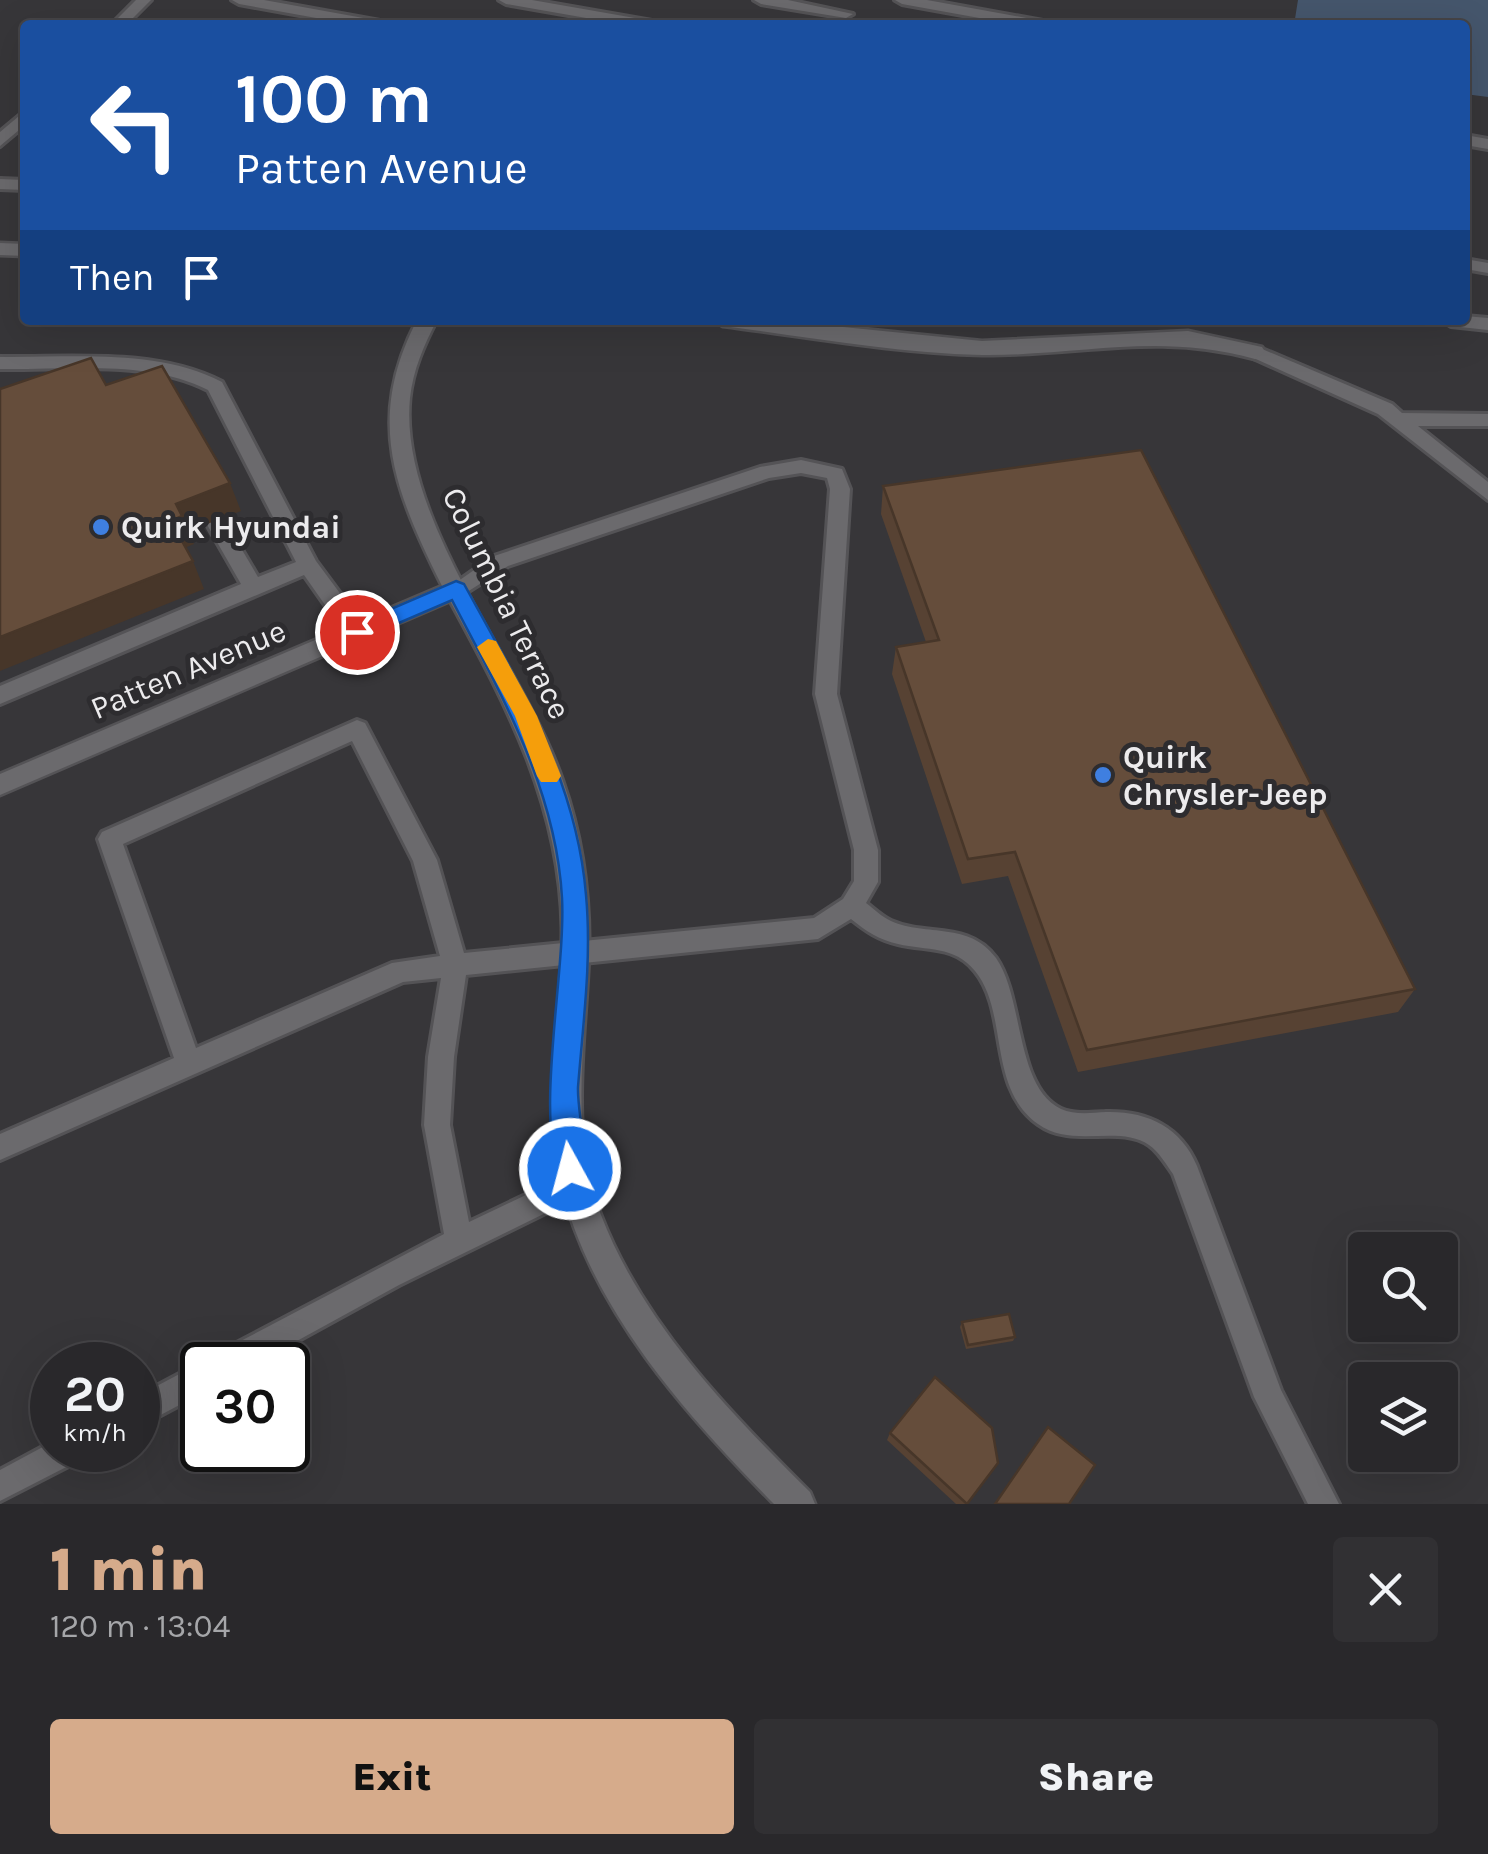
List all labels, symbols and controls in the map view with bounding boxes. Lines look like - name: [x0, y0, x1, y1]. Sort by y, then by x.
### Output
- text: 100 m: [235, 58, 433, 140]
- icon: left: [70, 60, 200, 190]
- text: Patten Avenue: [235, 142, 528, 194]
- icon: arrive: [174, 250, 229, 305]
- text: Then: [70, 255, 154, 300]
- street label: Columbia Terrace: [435, 481, 579, 725]
- place label: Quirk Hyundai: [121, 509, 341, 546]
- marker: Quirk Hyundai: [90, 516, 112, 538]
- pin: [315, 590, 400, 675]
- icon: arrive: [330, 605, 385, 660]
- street label: Patten Avenue: [85, 612, 291, 727]
- place label: Quirk Chrysler-Jeep: [1123, 739, 1328, 813]
- marker: Quirk Chrysler-Jeep: [1092, 764, 1114, 786]
- position arrow: [518, 1117, 622, 1221]
- map controls: [1348, 1232, 1458, 1472]
- button: search: [1348, 1232, 1458, 1342]
- speed limit sign: 30: [180, 1342, 310, 1472]
- button: layers: [1348, 1362, 1458, 1472]
- text: 20: [64, 1365, 126, 1424]
- text: km/h: [63, 1418, 127, 1447]
- text: 1 min: [50, 1535, 207, 1605]
- button: close: [1333, 1537, 1438, 1642]
- text: 120 m · 13:04: [50, 1608, 230, 1645]
- button: Exit: [50, 1719, 734, 1834]
- button: Share: [754, 1719, 1438, 1834]

